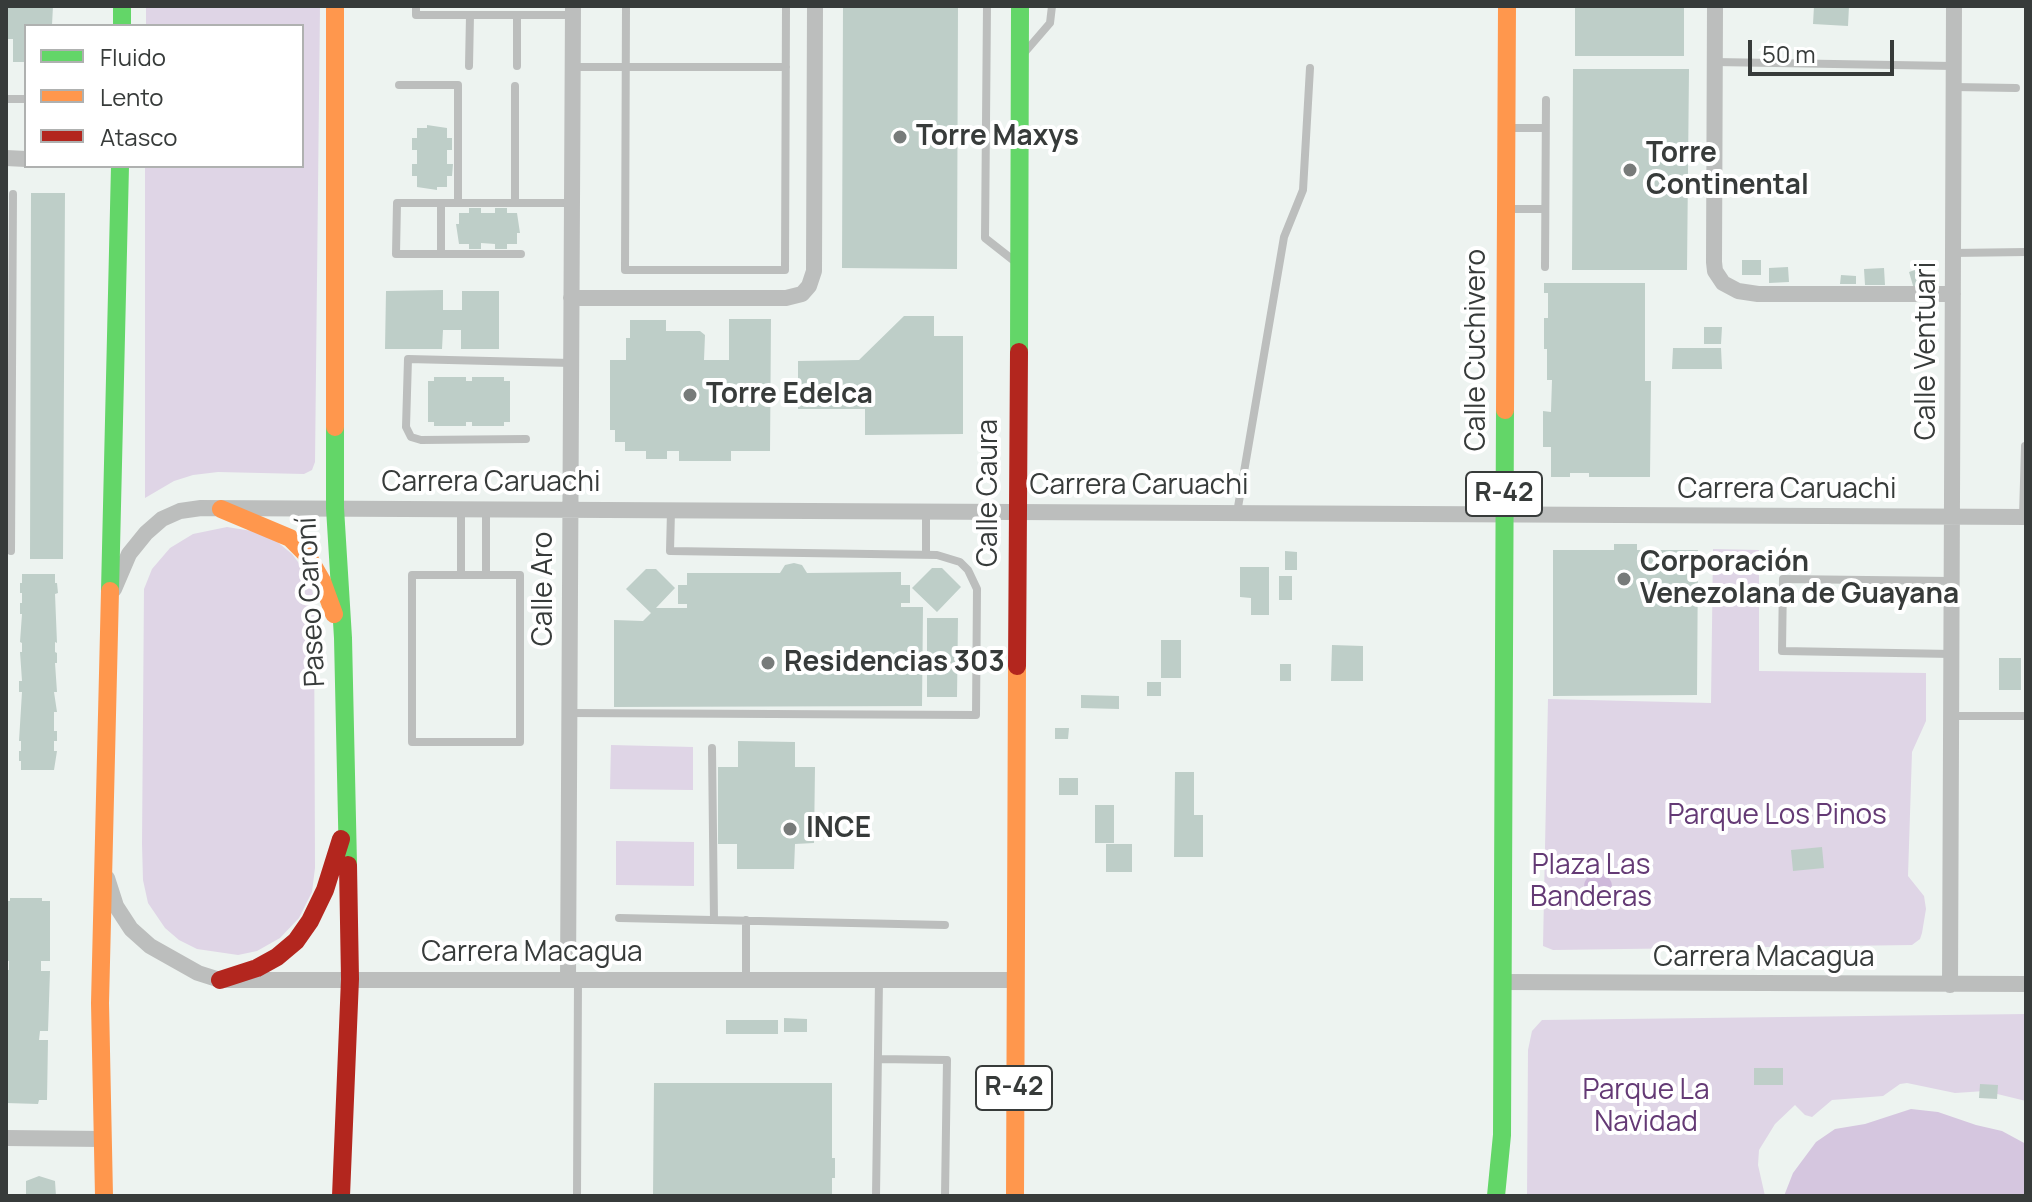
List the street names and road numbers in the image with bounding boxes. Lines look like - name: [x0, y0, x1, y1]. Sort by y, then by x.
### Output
- street label: Calle Cuchivero: [1460, 249, 1494, 451]
- street label: Calle Ventuari: [1910, 262, 1944, 440]
- street label: Calle Caura: [972, 419, 1006, 567]
- street label: Carrera Caruachi: [381, 466, 601, 500]
- street label: Carrera Caruachi: [1029, 469, 1249, 503]
- road number: R-42: [1466, 472, 1542, 516]
- street label: Carrera Caruachi: [1677, 473, 1897, 507]
- street label: Paseo Caroní: [291, 516, 333, 688]
- street label: Calle Aro: [527, 532, 561, 646]
- street label: Carrera Macagua: [421, 936, 643, 970]
- street label: Carrera Macagua: [1653, 941, 1875, 975]
- road number: R-42: [976, 1066, 1052, 1110]

